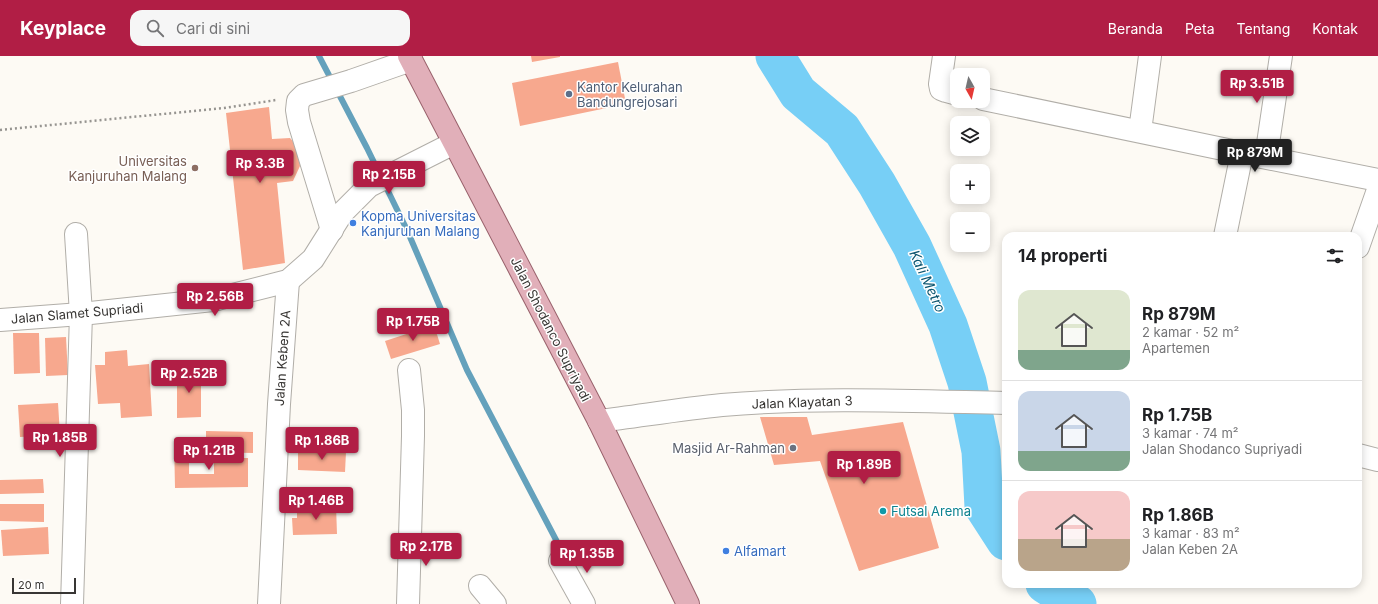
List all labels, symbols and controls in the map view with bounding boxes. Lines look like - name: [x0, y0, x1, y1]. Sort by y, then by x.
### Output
- search box: [130, 10, 410, 46]
- text: Keyplace: [20, 17, 106, 40]
- icon: search: [144, 17, 166, 39]
- text: Cari di sini: [176, 19, 250, 38]
- text: Beranda: [1108, 20, 1163, 37]
- text: Peta: [1185, 20, 1215, 37]
- text: Tentang: [1237, 20, 1290, 37]
- text: Kontak: [1312, 20, 1358, 37]
- north arrow: [950, 68, 990, 108]
- map controls: [950, 68, 990, 252]
- pin: Rp 3.51B: [1216, 70, 1298, 104]
- text: Rp 3.51B: [1230, 75, 1284, 91]
- place label: Kantor Kelurahan Bandungrejosari: [577, 79, 683, 110]
- marker: Kantor Kelurahan Bandungrejosari: [564, 89, 574, 99]
- button: layers: [950, 116, 990, 156]
- pin: Rp 879M: [1218, 139, 1292, 173]
- text: Rp 879M: [1227, 144, 1283, 160]
- pin: Rp 3.3B: [223, 150, 297, 184]
- place label: Universitas Kanjuruhan Malang: [68, 153, 187, 184]
- text: Rp 3.3B: [236, 155, 284, 171]
- pin: Rp 2.15B: [348, 161, 430, 195]
- marker: Universitas Kanjuruhan Malang: [190, 163, 200, 173]
- button: +: [950, 164, 990, 204]
- text: Rp 2.15B: [362, 166, 416, 182]
- place label: Kopma Universitas Kanjuruhan Malang: [361, 208, 480, 239]
- button: −: [950, 212, 990, 252]
- marker: Kopma Universitas Kanjuruhan Malang: [348, 218, 358, 228]
- icon: filters: [1324, 245, 1346, 267]
- text: 14 properti: [1018, 246, 1107, 266]
- water label: Kali Metro: [906, 247, 950, 315]
- street label: Jalan Shodanco Supriyadi: [508, 254, 594, 404]
- pin: Rp 2.56B: [174, 283, 256, 317]
- text: Rp 2.56B: [186, 288, 244, 304]
- street label: Jalan Slamet Supriadi: [10, 299, 144, 327]
- text: Rp 879M: [1142, 304, 1216, 324]
- icon: home: [1050, 306, 1098, 354]
- pin: Rp 1.75B: [372, 308, 454, 342]
- street label: Jalan Keben 2A: [271, 309, 293, 406]
- text: Rp 1.75B: [386, 313, 440, 329]
- text: 2 kamar · 52 m²: [1142, 324, 1239, 340]
- text: Apartemen: [1142, 340, 1210, 356]
- pin: Rp 2.52B: [148, 360, 230, 394]
- text: Rp 2.52B: [160, 365, 218, 381]
- street label: Jalan Klayatan 3: [751, 392, 853, 412]
- text: Rp 1.75B: [1142, 405, 1212, 425]
- icon: home: [1050, 407, 1098, 455]
- pin: Rp 1.85B: [19, 424, 101, 458]
- text: 3 kamar · 74 m²: [1142, 425, 1239, 441]
- pin: Rp 1.86B: [281, 427, 363, 461]
- text: Rp 1.85B: [33, 429, 87, 445]
- text: Rp 1.86B: [295, 432, 349, 448]
- pin: Rp 1.21B: [168, 437, 250, 471]
- place label: Masjid Ar-Rahman: [672, 440, 785, 456]
- text: Jalan Shodanco Supriyadi: [1142, 441, 1302, 457]
- text: Rp 1.21B: [183, 442, 235, 458]
- marker: Masjid Ar-Rahman: [788, 443, 798, 453]
- pin: Rp 1.89B: [823, 451, 905, 485]
- text: Rp 1.89B: [837, 456, 891, 472]
- pin: Rp 1.46B: [275, 487, 357, 521]
- text: Rp 1.46B: [288, 492, 344, 508]
- place label: Futsal Arema: [891, 503, 971, 519]
- text: Rp 1.86B: [1142, 505, 1214, 525]
- marker: Futsal Arema: [878, 506, 888, 516]
- icon: home: [1050, 507, 1098, 555]
- text: 3 kamar · 83 m²: [1142, 525, 1240, 541]
- pin: Rp 2.17B: [385, 533, 467, 567]
- text: Rp 2.17B: [400, 538, 452, 554]
- pin: Rp 1.35B: [546, 540, 628, 574]
- text: Jalan Keben 2A: [1142, 541, 1238, 557]
- place label: Alfamart: [734, 543, 786, 559]
- text: Rp 1.35B: [560, 545, 614, 561]
- marker: Alfamart: [721, 546, 731, 556]
- scale bar: [12, 576, 76, 595]
- text: 20 m: [18, 578, 44, 592]

